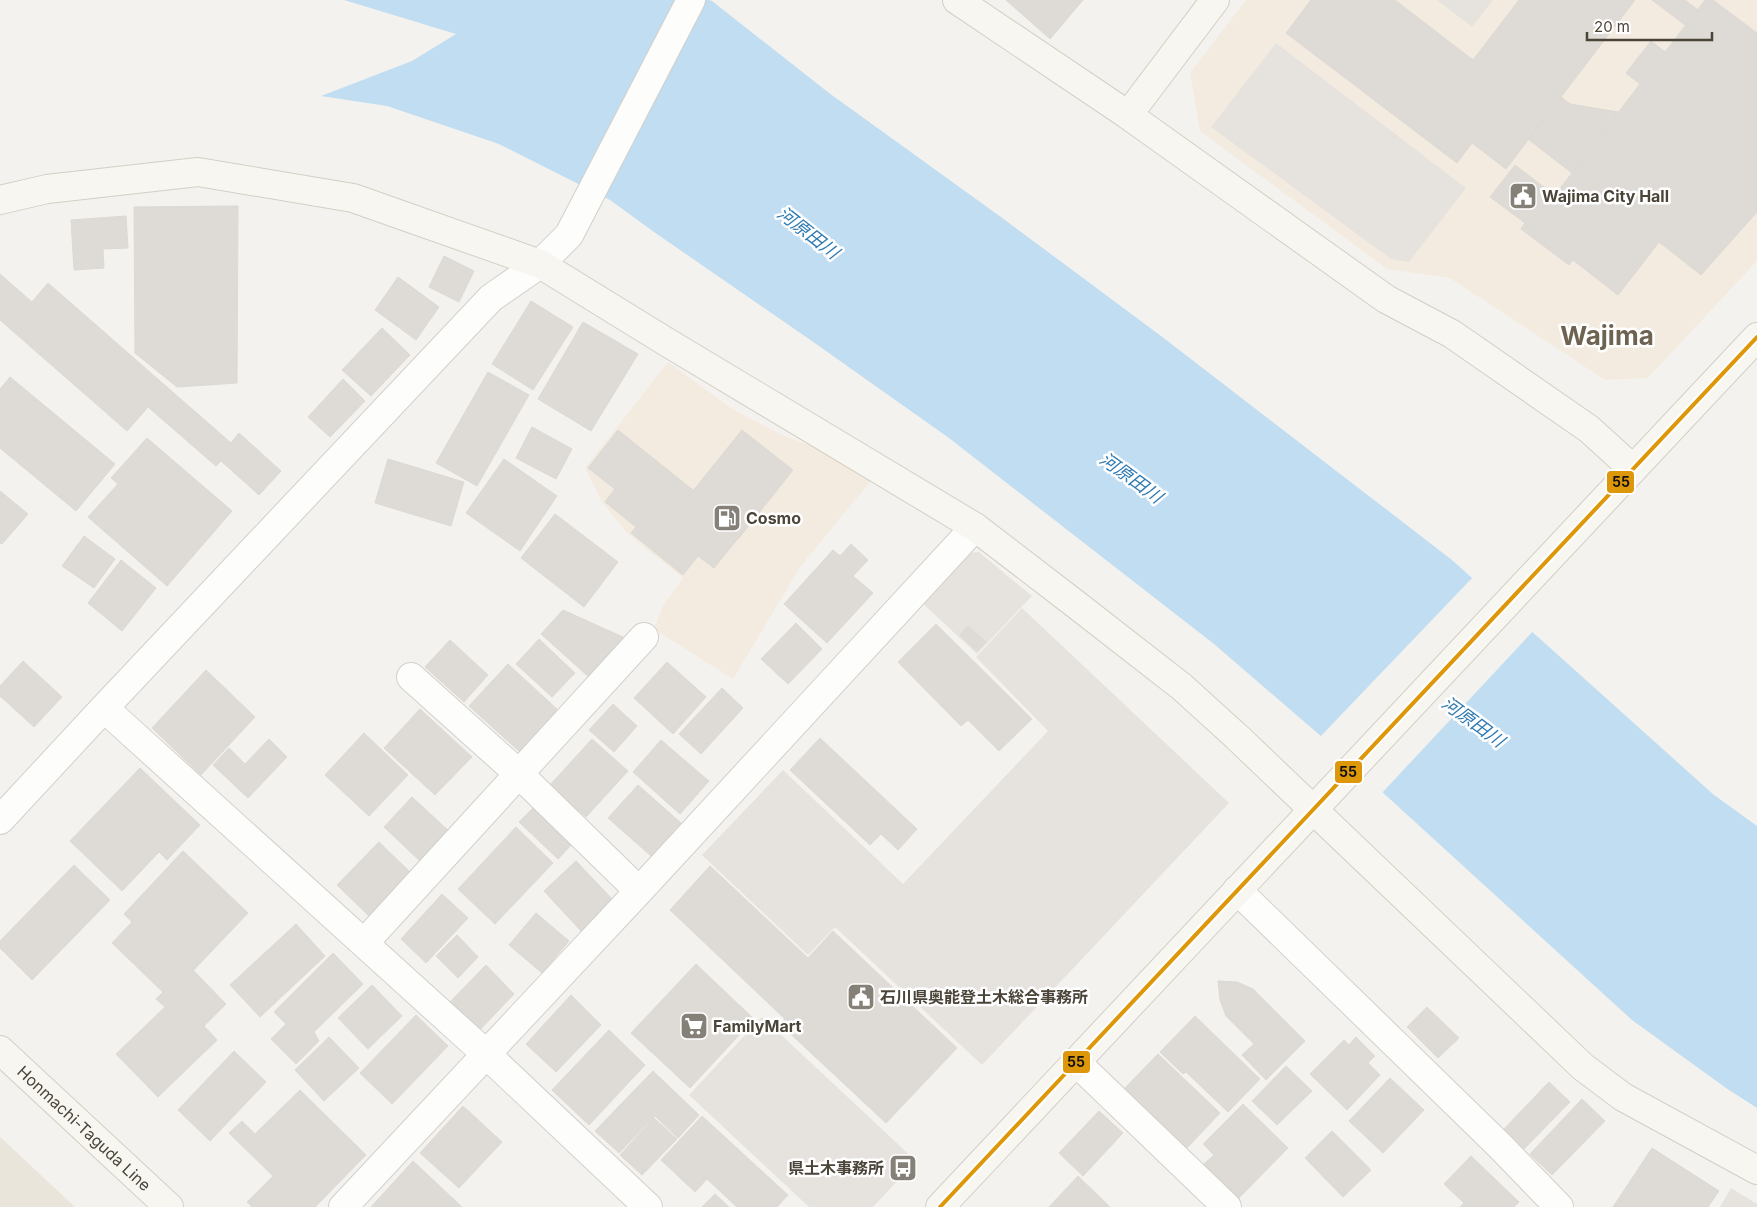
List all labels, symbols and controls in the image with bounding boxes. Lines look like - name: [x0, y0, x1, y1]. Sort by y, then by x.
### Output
- scale bar: [1587, 10, 1712, 42]
- text: 20 m: [1594, 17, 1630, 36]
- public building icon: Wajima City Hall: [1508, 181, 1538, 211]
- place label: Wajima City Hall: [1542, 186, 1669, 206]
- water label: 河原田川: [773, 202, 845, 264]
- district label: Wajima: [1560, 320, 1654, 351]
- water label: 河原田川: [1096, 448, 1168, 508]
- line badge: 55: [1606, 470, 1635, 494]
- text: 55: [1612, 473, 1630, 490]
- fuel station icon: Cosmo: [712, 503, 742, 533]
- place label: Cosmo: [746, 508, 801, 528]
- water label: 河原田川: [1438, 692, 1510, 752]
- line badge: 55: [1334, 760, 1363, 784]
- text: 55: [1339, 763, 1357, 780]
- public building icon: 石川県奥能登土木総合事務所: [846, 982, 876, 1012]
- place label: 石川県奥能登土木総合事務所: [880, 987, 1088, 1007]
- supermarket icon: FamilyMart: [679, 1011, 709, 1041]
- place label: FamilyMart: [713, 1016, 802, 1036]
- line badge: 55: [1062, 1050, 1091, 1074]
- text: 55: [1067, 1053, 1085, 1070]
- street label: Honmachi-Taguda Line: [13, 1061, 155, 1195]
- bus stop icon: 県土木事務所: [888, 1153, 918, 1183]
- place label: 県土木事務所: [788, 1158, 884, 1178]

